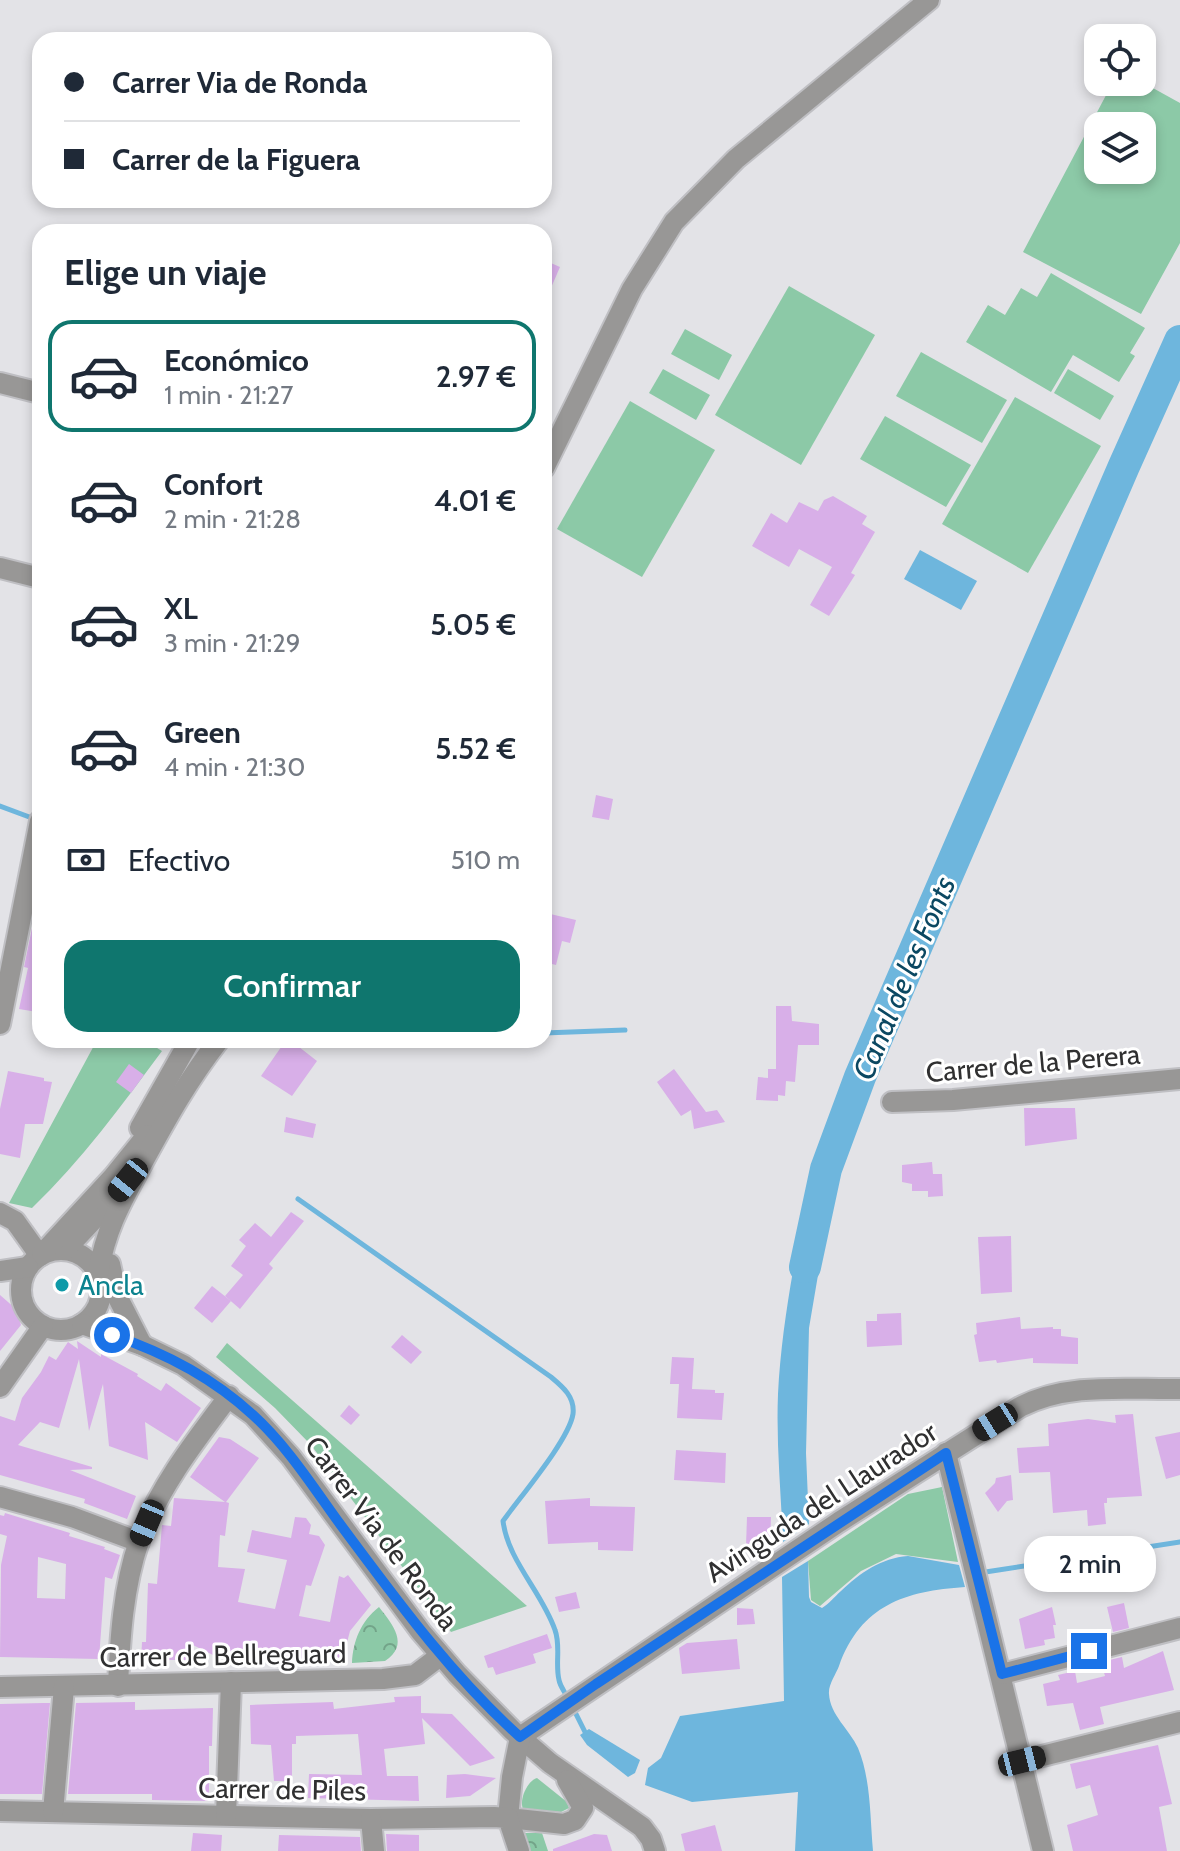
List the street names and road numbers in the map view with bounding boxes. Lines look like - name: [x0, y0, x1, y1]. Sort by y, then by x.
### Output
- street label: Carrer de la Perera: [924, 1037, 1142, 1089]
- street label: Avinguda del Llaurador: [699, 1414, 943, 1589]
- street label: Carrer Via de Ronda: [298, 1429, 466, 1637]
- street label: Carrer de Bellreguard: [99, 1636, 347, 1674]
- street label: Carrer de Piles: [198, 1771, 366, 1807]

